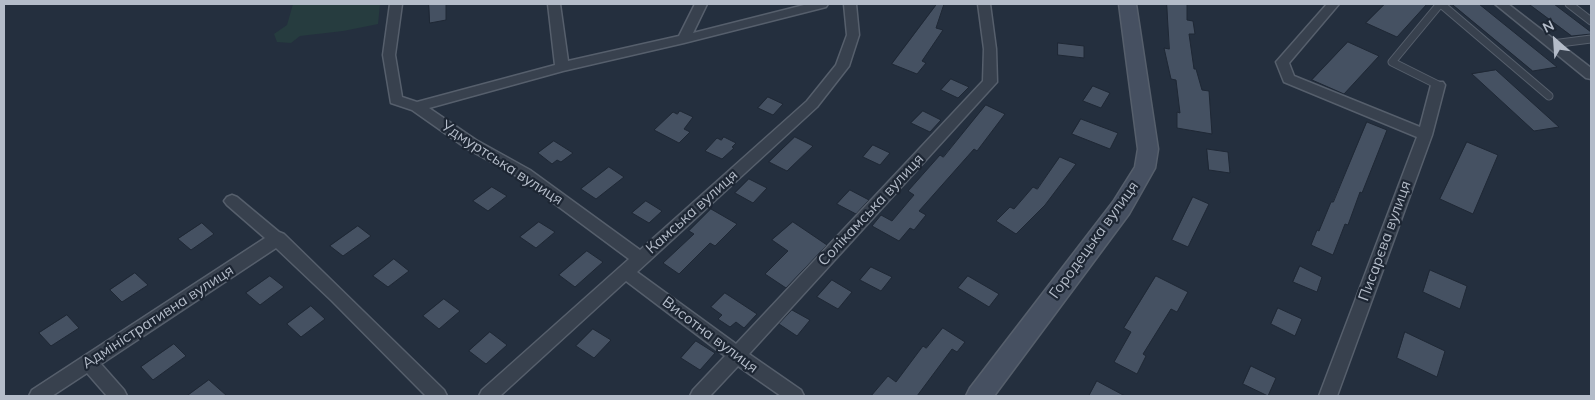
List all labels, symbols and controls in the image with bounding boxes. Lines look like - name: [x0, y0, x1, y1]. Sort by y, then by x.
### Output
- north arrow: [1530, 15, 1580, 65]
- text: N: [1540, 16, 1557, 37]
- street label: Удмуртська вулиця: [438, 117, 566, 209]
- street label: Солікамська вулиця: [814, 150, 928, 270]
- street label: Камська вулиця: [642, 166, 742, 258]
- street label: Городецька вулиця: [1046, 178, 1142, 302]
- street label: Писарєва вулиця: [1355, 178, 1415, 304]
- street label: Адміністративна вулиця: [79, 261, 237, 373]
- street label: Висотна вулиця: [658, 293, 762, 377]

